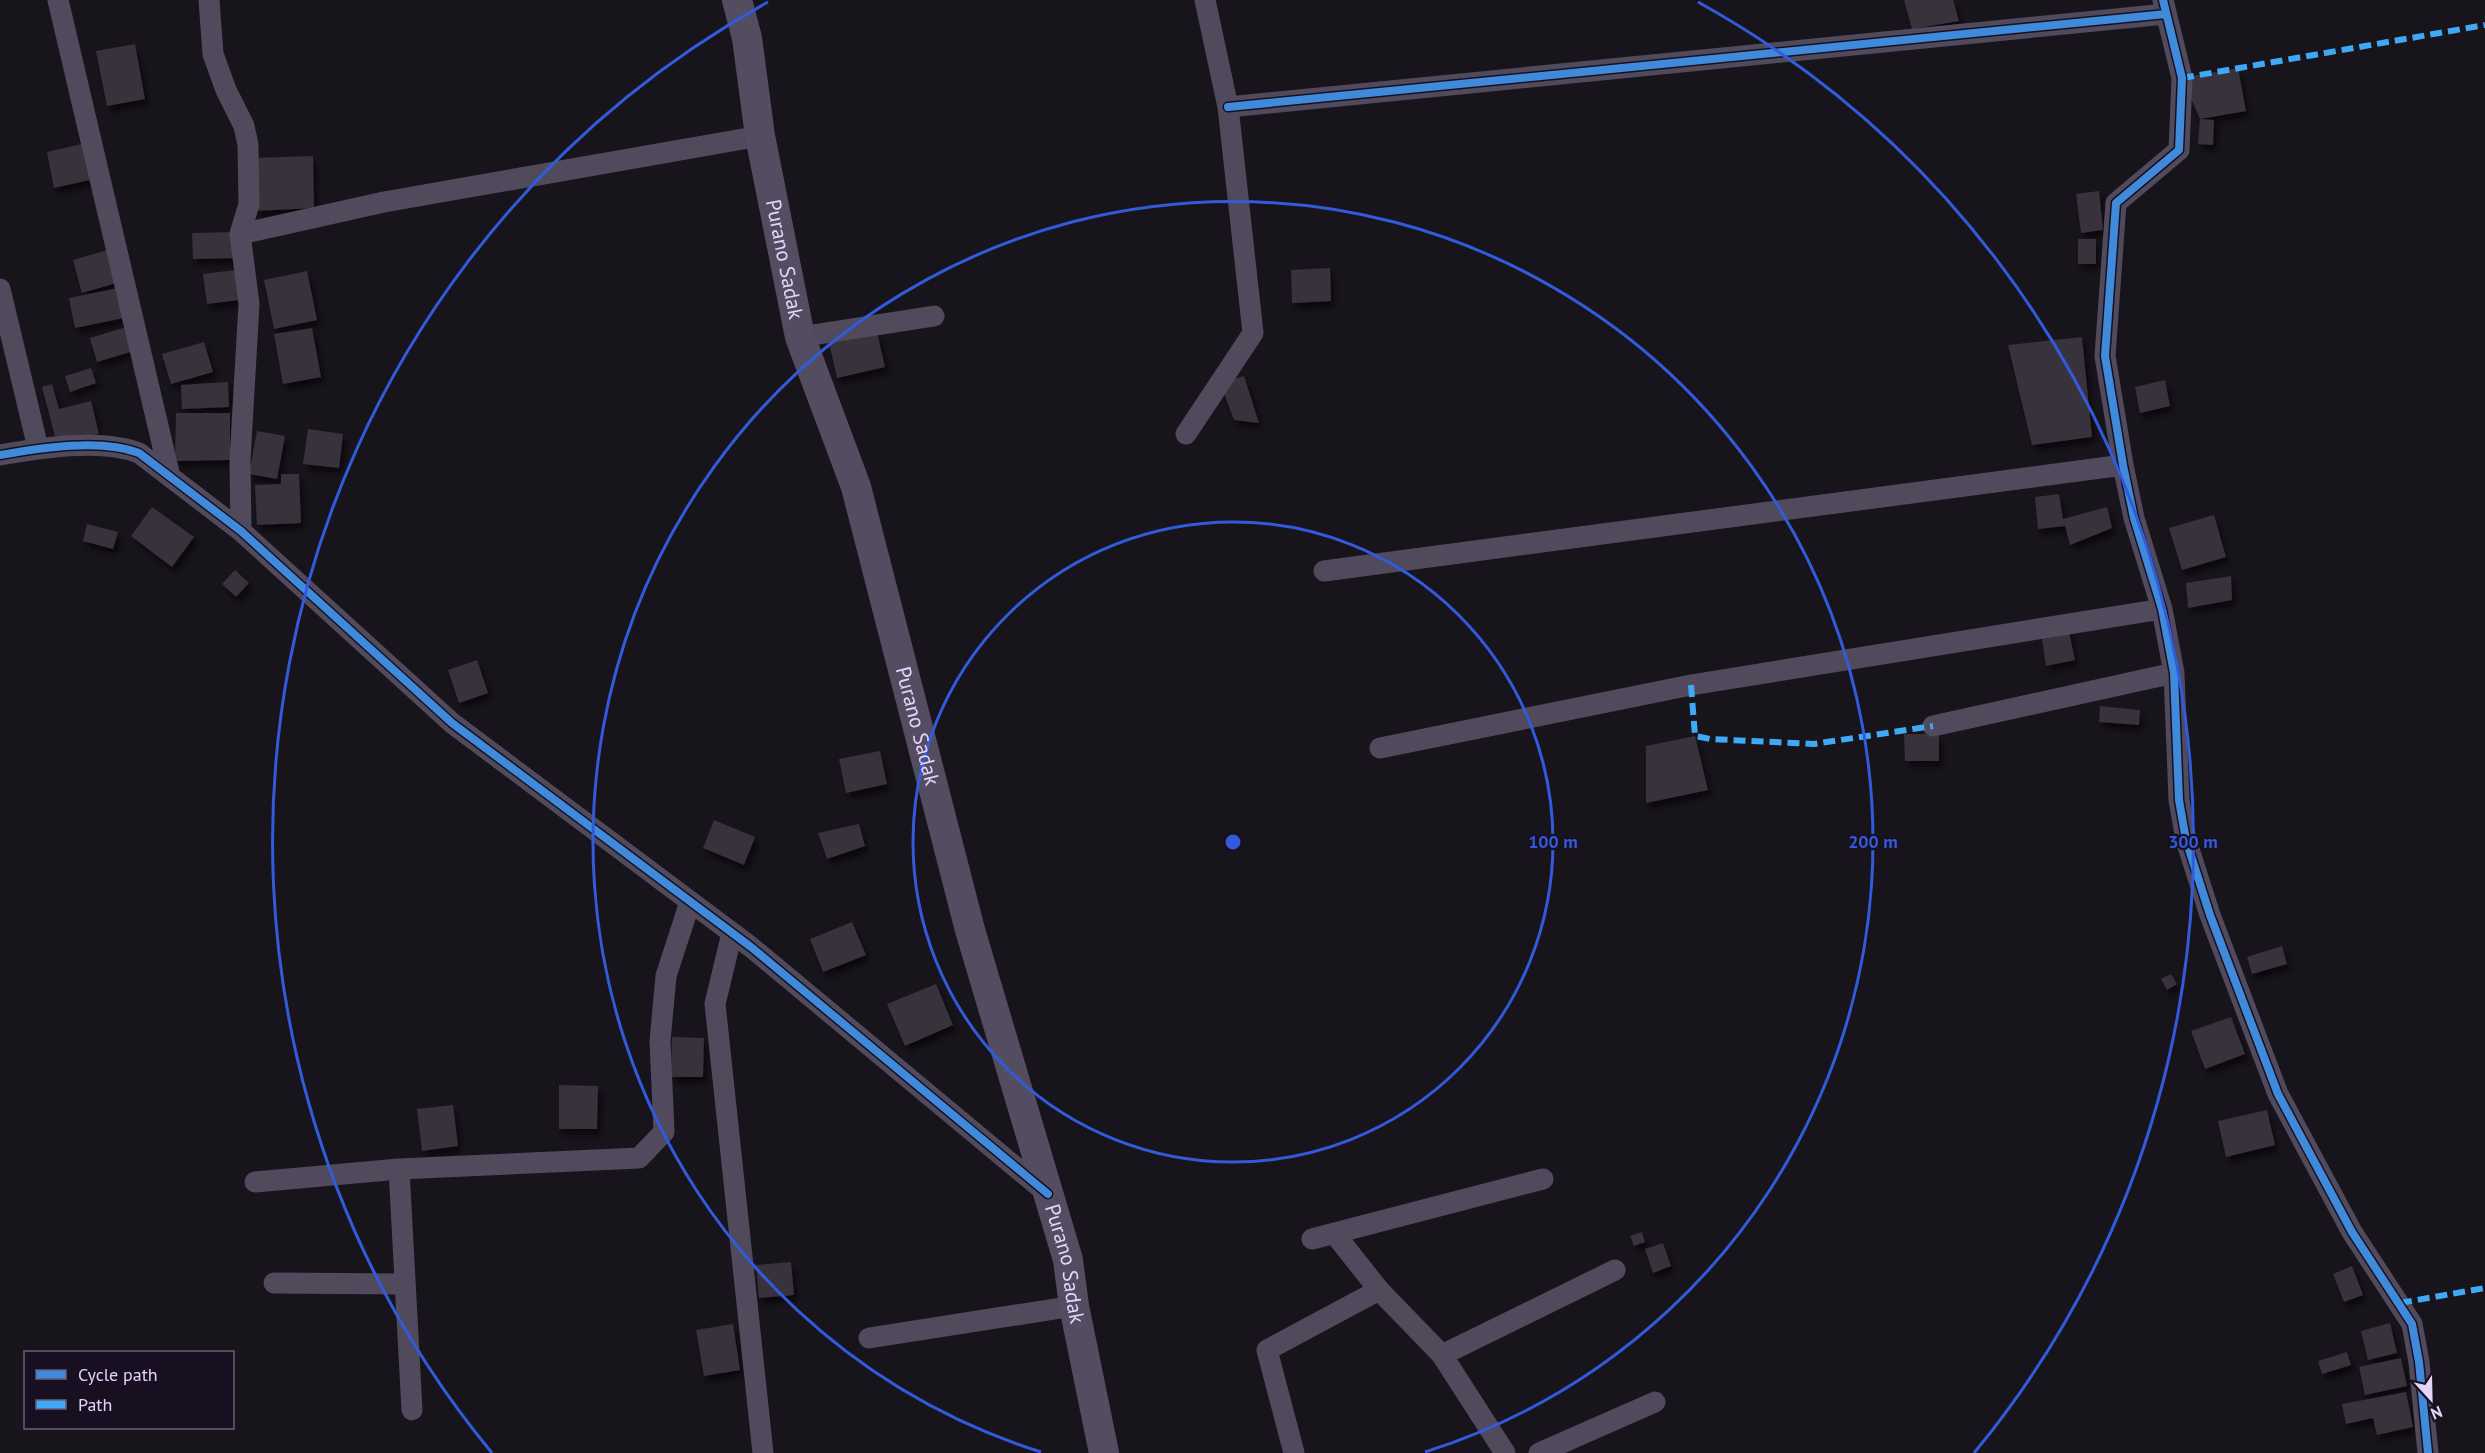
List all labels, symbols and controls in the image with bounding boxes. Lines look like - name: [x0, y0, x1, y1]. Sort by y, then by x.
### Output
- street label: Purano Sadak: [760, 197, 810, 322]
- street label: Purano Sadak: [890, 664, 946, 788]
- text: 100 m: [1528, 830, 1578, 853]
- text: 200 m: [1848, 830, 1898, 853]
- text: 300 m: [2168, 830, 2218, 853]
- centre of rings: [1223, 832, 1243, 852]
- street label: Purano Sadak: [1039, 1201, 1091, 1326]
- legend: [24, 1351, 234, 1429]
- text: Cycle path: [78, 1363, 158, 1386]
- north arrow: [2401, 1369, 2461, 1429]
- text: Path: [78, 1393, 112, 1416]
- text: N: [2428, 1402, 2445, 1424]

